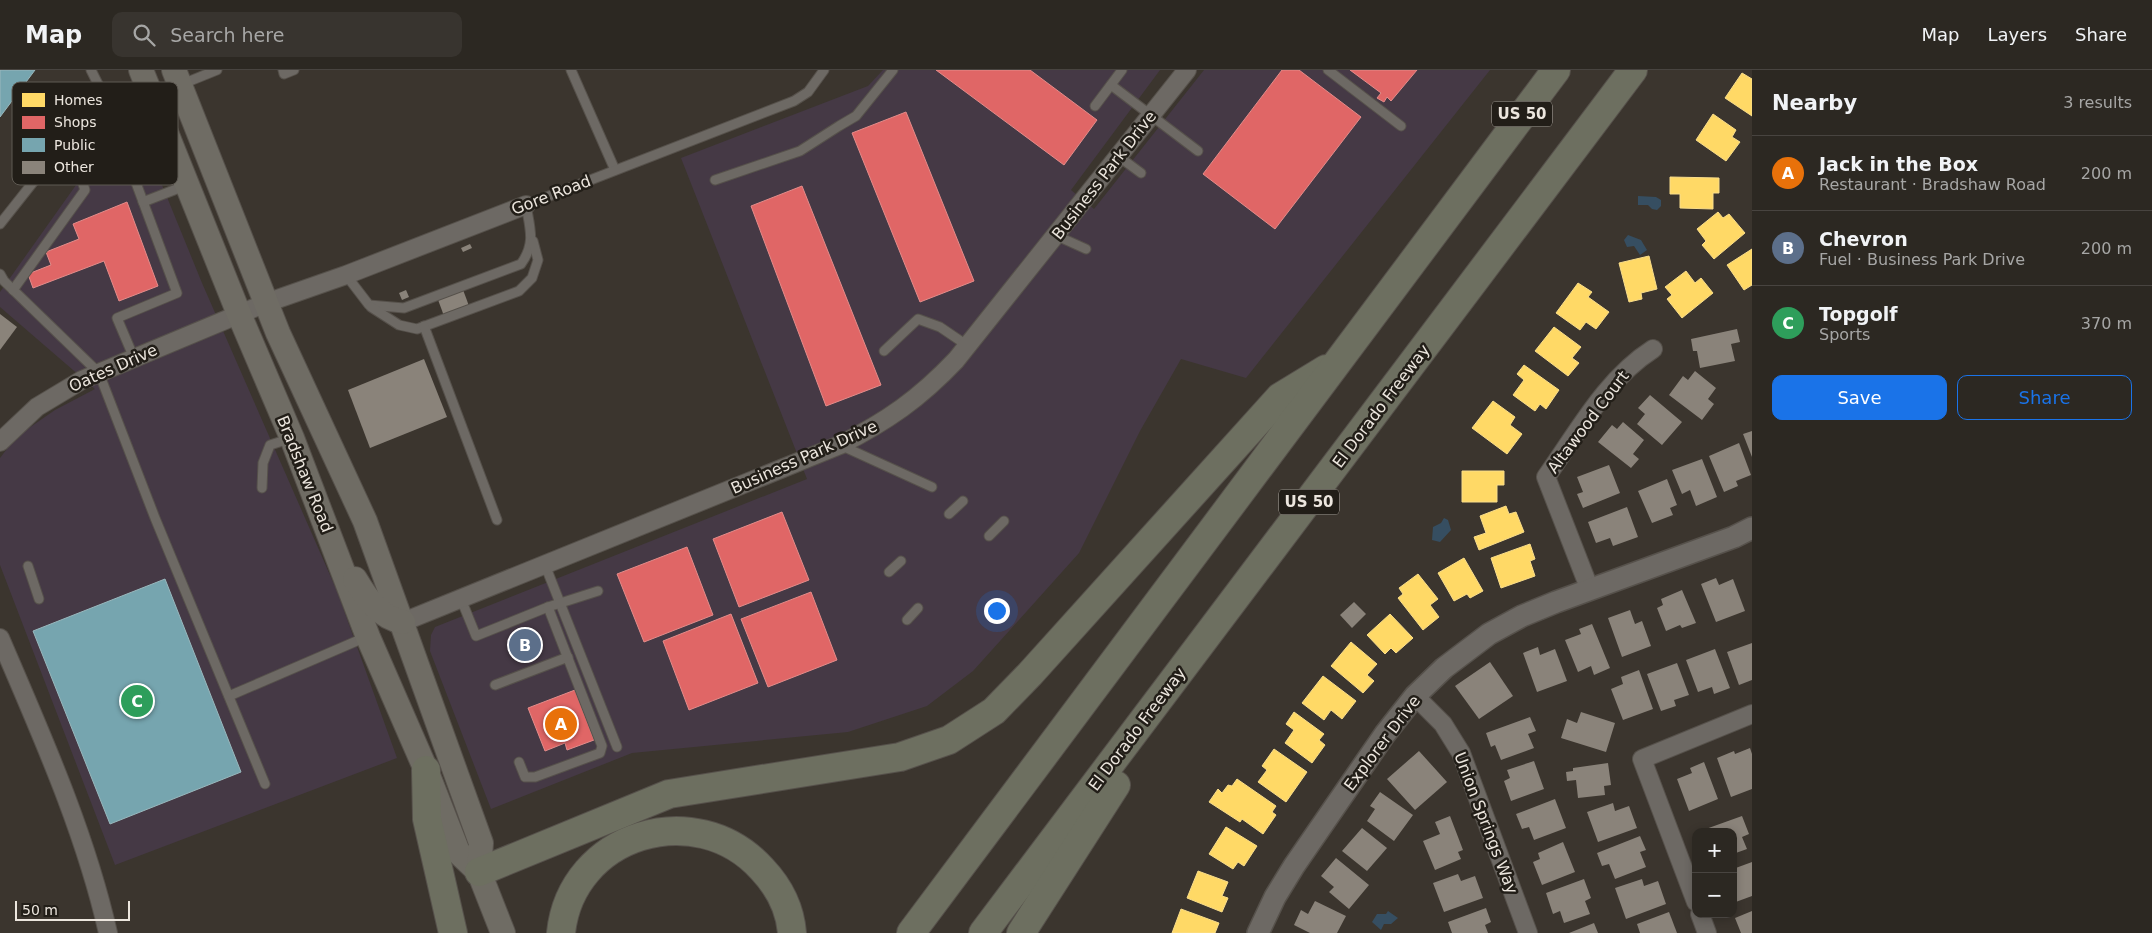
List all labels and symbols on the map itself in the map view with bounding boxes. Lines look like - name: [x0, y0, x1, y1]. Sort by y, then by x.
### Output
- legend: [12, 82, 178, 185]
- text: Homes: [54, 92, 103, 108]
- road number: US 50: [1492, 102, 1552, 126]
- street label: Business Park Drive: [1048, 107, 1160, 243]
- text: Shops: [54, 114, 97, 130]
- text: Public: [54, 137, 95, 153]
- text: Other: [54, 159, 94, 175]
- street label: Gore Road: [509, 171, 593, 219]
- street label: Oates Drive: [66, 340, 160, 396]
- street label: El Dorado Freeway: [1328, 341, 1434, 471]
- street label: Altawood Court: [1543, 367, 1633, 477]
- street label: Bradshaw Road: [273, 413, 337, 535]
- street label: Business Park Drive: [728, 416, 880, 498]
- road number: US 50: [1279, 490, 1339, 514]
- your location: [984, 598, 1010, 624]
- pin: B: [509, 626, 541, 664]
- street label: El Dorado Freeway: [1084, 664, 1190, 794]
- pin: C: [121, 682, 153, 720]
- street label: Explorer Drive: [1340, 692, 1424, 794]
- pin: A: [545, 705, 577, 743]
- street label: Union Springs Way: [1450, 749, 1522, 897]
- scale bar: [15, 898, 130, 921]

